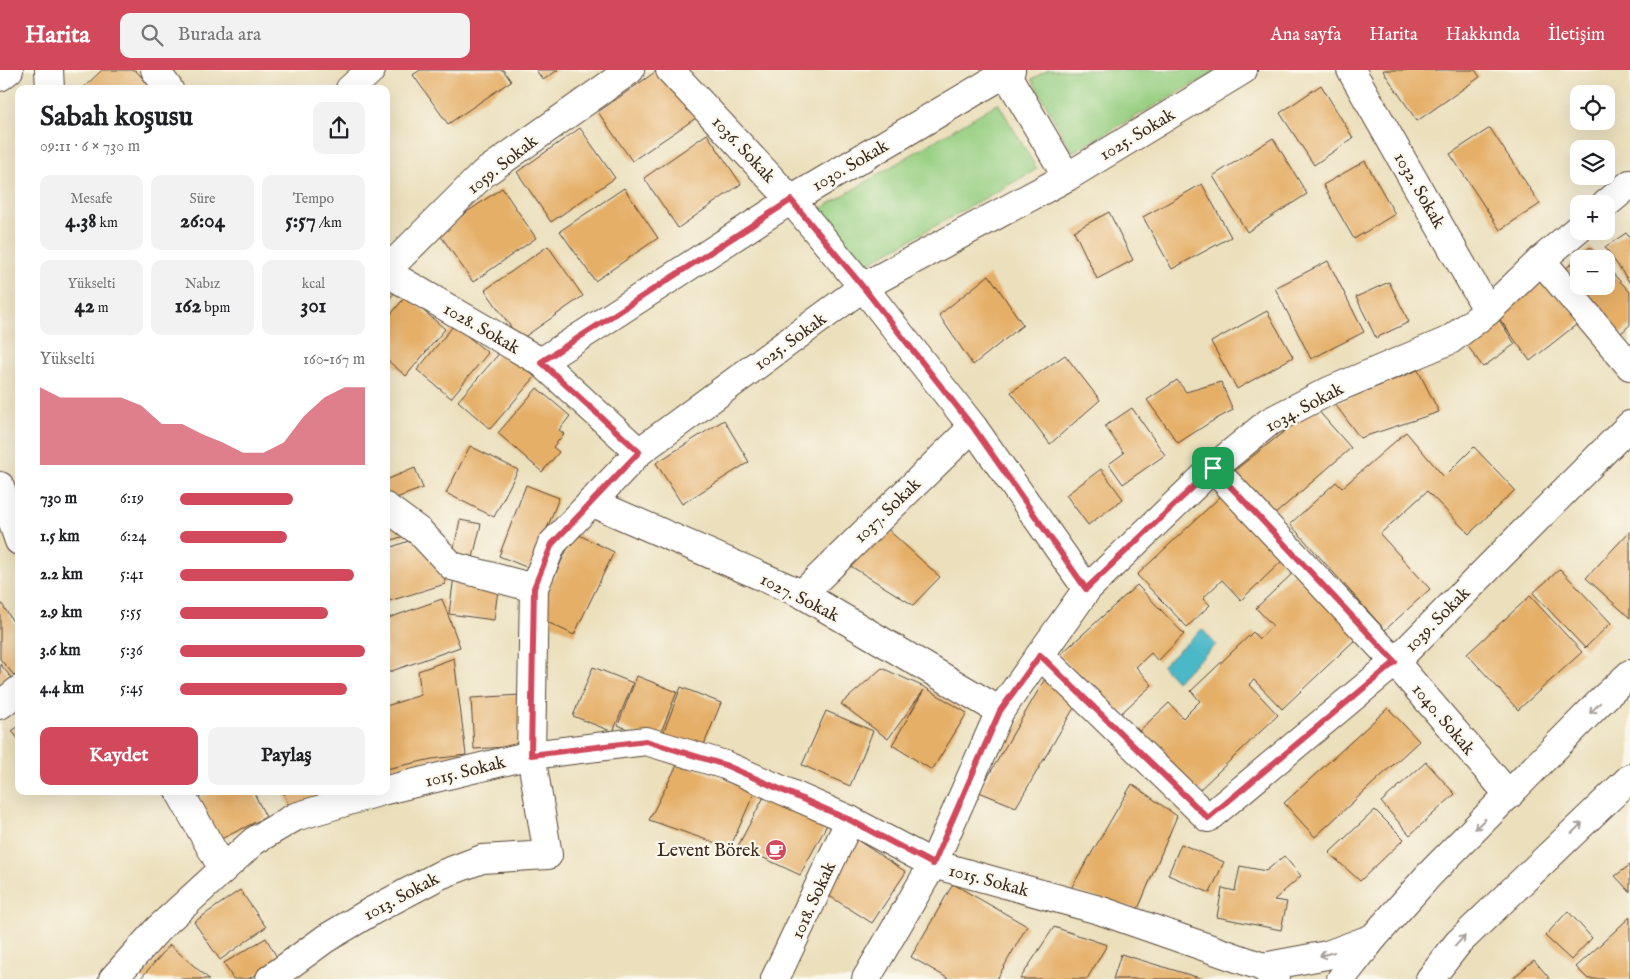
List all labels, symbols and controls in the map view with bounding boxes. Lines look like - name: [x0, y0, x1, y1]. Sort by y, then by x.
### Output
- search box: [120, 13, 470, 58]
- text: Harita: [25, 20, 90, 51]
- icon: search: [138, 21, 166, 49]
- text: Burada ara: [178, 23, 261, 47]
- text: Ana sayfa: [1271, 24, 1341, 47]
- text: Harita: [1369, 24, 1418, 47]
- text: Hakkında: [1446, 24, 1520, 47]
- text: İletişim: [1548, 24, 1605, 47]
- map controls: [1570, 85, 1615, 295]
- button: locate: [1570, 85, 1615, 130]
- text: Sabah koşusu: [40, 100, 193, 135]
- button: share: [313, 102, 365, 154]
- street label: 1025. Sokak: [1096, 104, 1180, 167]
- street label: 1036. Sokak: [706, 112, 780, 189]
- street label: 1059. Sokak: [463, 130, 543, 200]
- street label: 1030. Sokak: [808, 135, 893, 197]
- text: 09:11 · 6 × 730 m: [40, 137, 140, 157]
- button: layers: [1570, 140, 1615, 185]
- street label: 1032. Sokak: [1388, 148, 1450, 233]
- text: Mesafe: [71, 190, 112, 208]
- text: Süre: [189, 190, 216, 208]
- text: Tempo: [293, 190, 334, 208]
- button: +: [1570, 195, 1615, 240]
- text: 4.38: [65, 208, 96, 235]
- text: 26:04: [180, 208, 225, 235]
- text: 5:57: [285, 208, 316, 235]
- text: km: [96, 214, 118, 232]
- text: /km: [316, 214, 342, 232]
- button: −: [1570, 250, 1615, 295]
- text: Yükselti: [67, 275, 116, 293]
- text: Nabız: [185, 275, 220, 293]
- text: kcal: [302, 275, 325, 293]
- text: 42: [74, 293, 95, 320]
- text: 162: [175, 293, 201, 320]
- text: 301: [301, 293, 326, 320]
- street label: 1028. Sokak: [439, 298, 524, 361]
- text: m: [95, 299, 109, 317]
- text: bpm: [201, 299, 230, 317]
- street label: 1025. Sokak: [750, 308, 832, 376]
- text: Yükselti: [40, 350, 95, 370]
- text: 160–167 m: [303, 350, 365, 370]
- street label: 1034. Sokak: [1262, 378, 1348, 438]
- pin: [1192, 447, 1234, 489]
- icon: arrive: [1199, 454, 1227, 482]
- street label: 1037. Sokak: [850, 473, 927, 549]
- text: 730 m: [40, 489, 77, 509]
- text: 6:19: [120, 489, 144, 509]
- text: 1.5 km: [40, 527, 80, 547]
- text: 6:24: [120, 527, 146, 547]
- text: 2.2 km: [40, 565, 83, 585]
- text: 5:41: [120, 565, 144, 585]
- street label: 1027. Sokak: [756, 569, 843, 628]
- street label: 1039. Sokak: [1400, 582, 1476, 658]
- text: 2.9 km: [40, 603, 82, 623]
- text: 5:55: [120, 603, 142, 623]
- text: 3.6 km: [40, 641, 81, 661]
- text: 5:36: [120, 641, 143, 661]
- text: 4.4 km: [40, 679, 84, 699]
- text: 5:45: [120, 679, 144, 699]
- street label: 1040. Sokak: [1406, 679, 1480, 761]
- one-way arrow: [1588, 702, 1601, 714]
- button: Kaydet: [40, 727, 198, 785]
- button: Paylaş: [208, 727, 365, 785]
- street label: 1015. Sokak: [423, 751, 508, 794]
- one-way arrow: [1475, 817, 1487, 829]
- one-way arrow: [1571, 822, 1584, 834]
- cafe icon: Levent Börek: [764, 838, 788, 862]
- place label: Levent Börek: [657, 840, 760, 863]
- street label: 1018. Sokak: [786, 858, 842, 943]
- street label: 1015. Sokak: [946, 860, 1032, 903]
- street label: 1013. Sokak: [360, 868, 444, 927]
- one-way arrow: [1454, 934, 1466, 947]
- one-way arrow: [1319, 950, 1335, 959]

